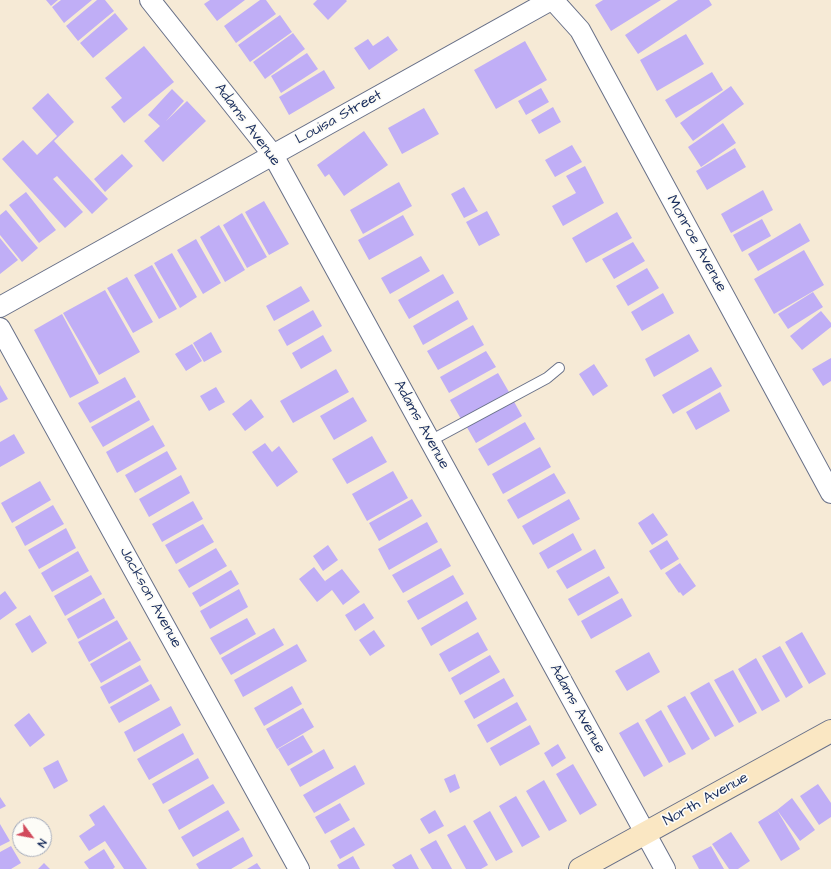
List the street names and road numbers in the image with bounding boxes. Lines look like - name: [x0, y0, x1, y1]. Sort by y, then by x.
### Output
- street label: Adams Avenue: [210, 80, 284, 170]
- street label: Louisa Street: [293, 87, 385, 149]
- street label: Monroe Avenue: [662, 192, 730, 296]
- street label: Adams Avenue: [389, 377, 453, 473]
- street label: Jackson Avenue: [115, 544, 185, 652]
- street label: Adams Avenue: [545, 661, 609, 757]
- street label: North Avenue: [660, 769, 752, 831]

